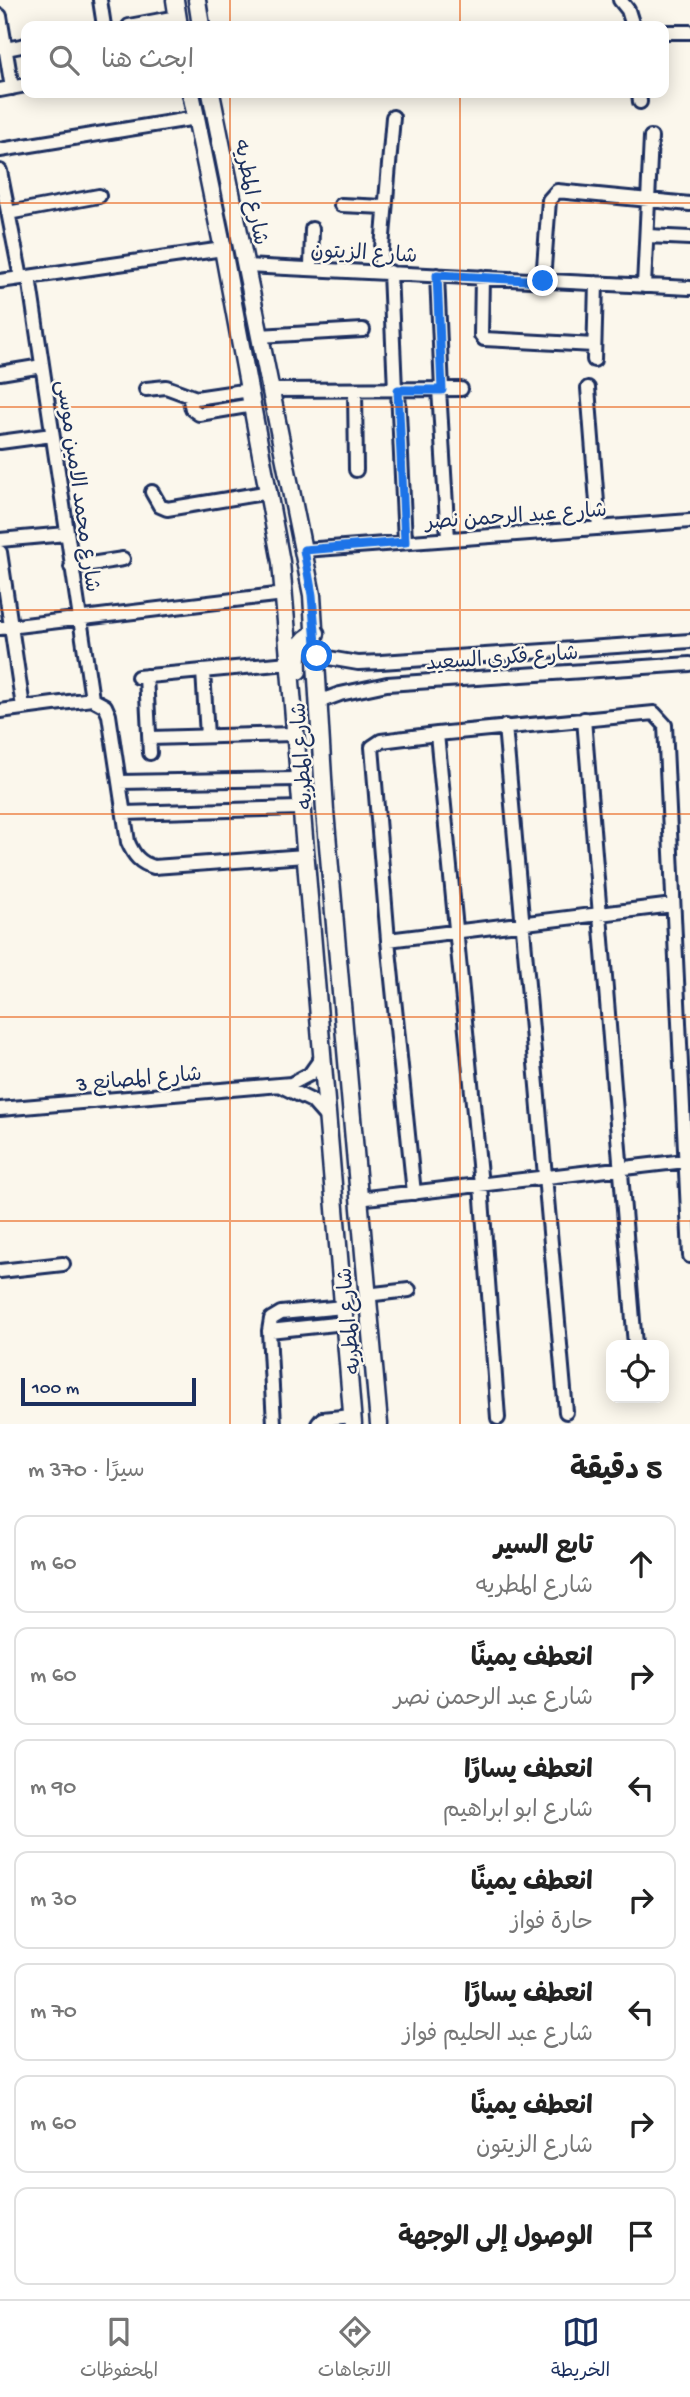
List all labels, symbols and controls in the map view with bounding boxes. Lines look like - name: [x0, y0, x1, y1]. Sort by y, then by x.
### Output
- search box: [21, 21, 669, 98]
- icon: search: [45, 41, 83, 79]
- text: ابحث هنا: [101, 47, 194, 78]
- street label: شارع المطريه: [226, 138, 271, 248]
- street label: شارع الزيتون: [310, 240, 418, 271]
- route end: [527, 265, 558, 296]
- street label: شارع محمد الامين موسى: [48, 379, 103, 594]
- street label: شارع عبد الرحمن نصر: [423, 500, 608, 537]
- route start: [301, 640, 332, 671]
- street label: شارع فكري السعيد: [425, 643, 579, 678]
- street label: شارع المطريه: [288, 701, 321, 810]
- street label: شارع المصانع 3: [75, 1064, 203, 1100]
- street label: شارع المطريه: [334, 1266, 369, 1375]
- map controls: [606, 1340, 669, 1403]
- button: locate: [606, 1340, 669, 1403]
- scale bar: [21, 1375, 196, 1407]
- text: 100 m: [32, 1378, 79, 1401]
- text: 5 دقيقة: [570, 1455, 662, 1490]
- text: سيرًا · 370 m: [28, 1458, 145, 1485]
- text: تابع السير: [494, 1533, 593, 1564]
- icon: ahead: [622, 1545, 660, 1583]
- text: 60 m: [30, 1551, 77, 1578]
- text: شارع المطريه: [476, 1574, 593, 1601]
- text: انعطف يمينًا: [471, 1645, 593, 1676]
- icon: right: [622, 1657, 660, 1695]
- text: 60 m: [30, 1663, 77, 1690]
- text: شارع عبد الرحمن نصر: [394, 1686, 593, 1713]
- text: انعطف يسارًا: [464, 1757, 593, 1788]
- icon: left: [622, 1769, 660, 1807]
- text: 90 m: [30, 1775, 76, 1802]
- text: شارع ابو ابراهيم: [443, 1798, 593, 1825]
- text: انعطف يمينًا: [471, 1869, 593, 1900]
- icon: right: [622, 1881, 660, 1919]
- text: 30 m: [30, 1887, 77, 1914]
- text: حارة فواز: [511, 1910, 593, 1937]
- text: انعطف يسارًا: [464, 1981, 593, 2012]
- icon: left: [622, 1993, 660, 2031]
- text: 70 m: [30, 1999, 77, 2026]
- text: شارع عبد الحليم فواز: [403, 2022, 593, 2049]
- text: انعطف يمينًا: [471, 2093, 593, 2124]
- icon: right: [622, 2105, 660, 2143]
- text: 60 m: [30, 2111, 77, 2138]
- text: شارع الزيتون: [476, 2134, 593, 2161]
- icon: arrive: [622, 2217, 660, 2255]
- text: الوصول إلى الوجهة: [398, 2224, 593, 2255]
- tab: المحفوظات: [80, 2313, 158, 2386]
- tab: الاتجاهات: [318, 2313, 391, 2386]
- tab: الخريطة: [551, 2313, 610, 2386]

